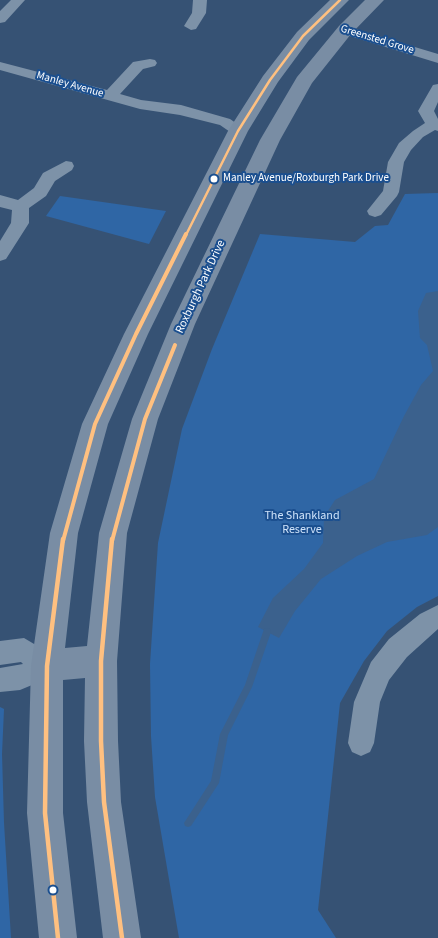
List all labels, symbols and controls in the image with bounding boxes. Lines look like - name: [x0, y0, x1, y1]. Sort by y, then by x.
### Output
- street label: Greensted Grove: [339, 23, 415, 57]
- street label: Manley Avenue: [35, 69, 105, 101]
- place label: Manley Avenue/Roxburgh Park Drive: [223, 172, 389, 186]
- marker: Manley Avenue/Roxburgh Park Drive: [209, 174, 219, 184]
- street label: Roxburgh Park Drive: [173, 238, 229, 336]
- park label: The Shankland Reserve: [264, 509, 340, 537]
- unlabelled marker: [48, 885, 58, 895]

